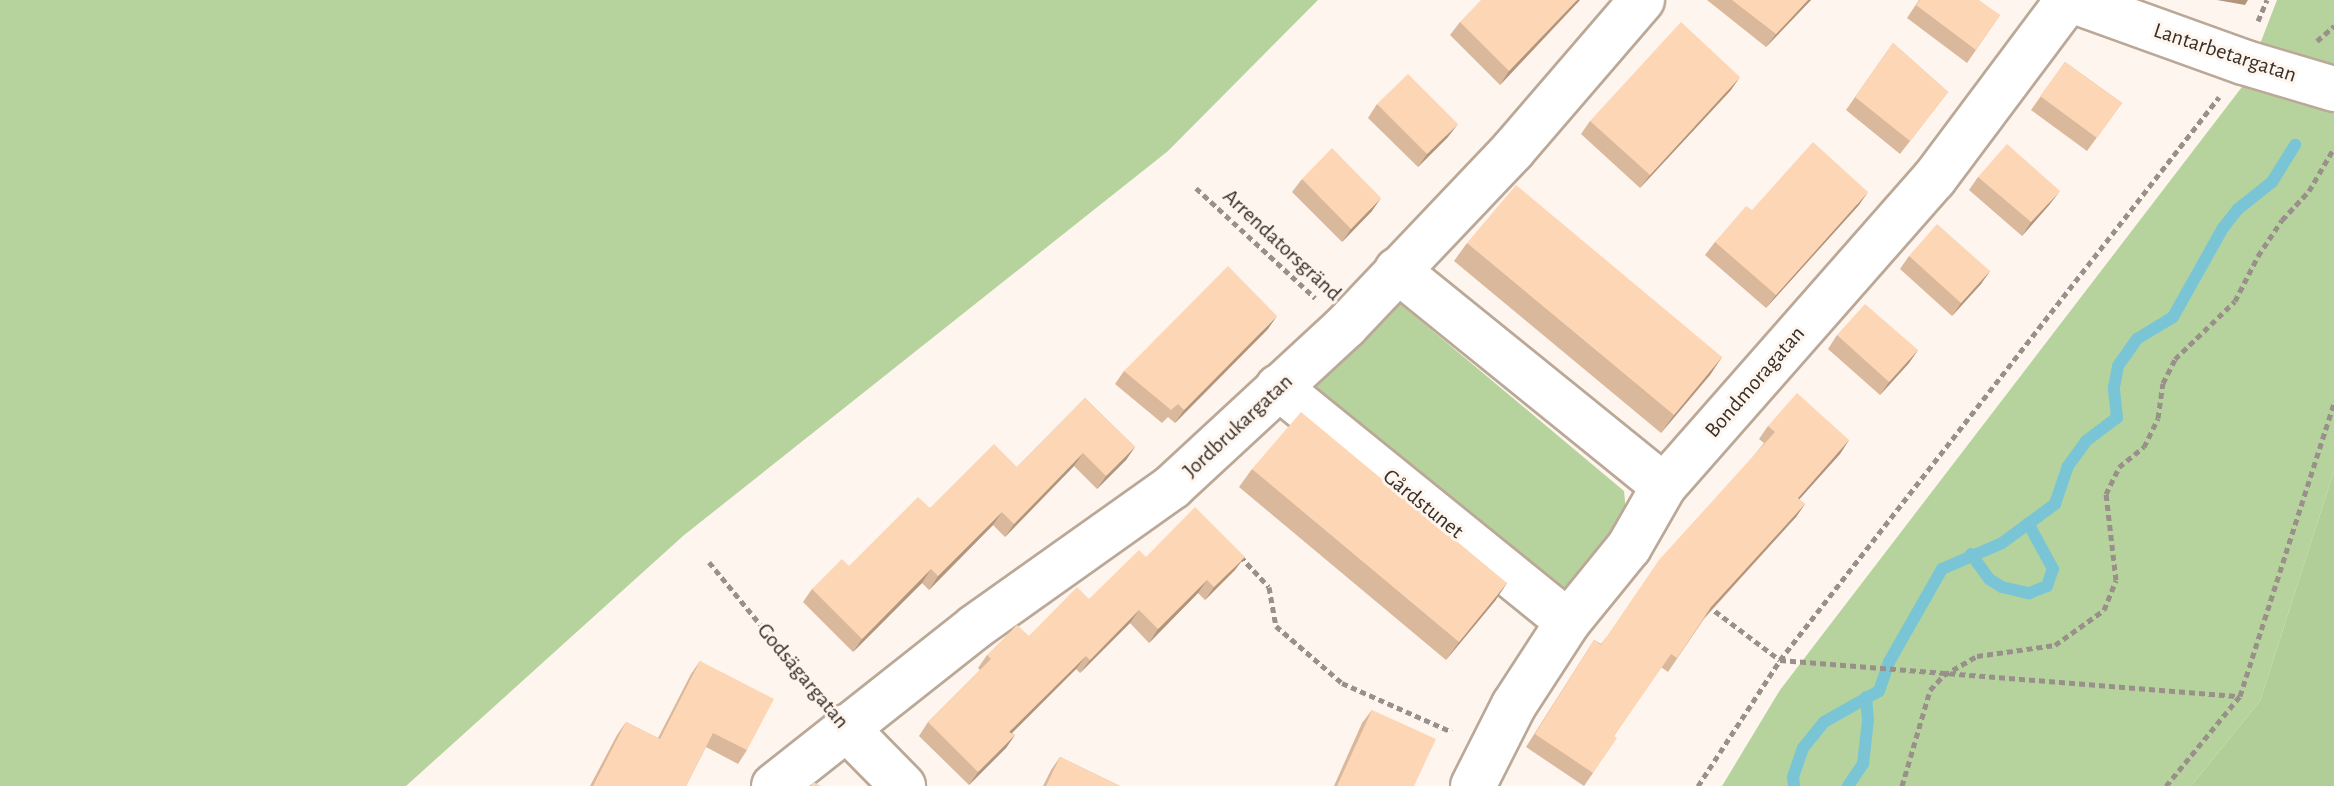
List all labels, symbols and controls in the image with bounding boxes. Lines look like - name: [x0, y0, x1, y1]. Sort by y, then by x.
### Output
- street label: Lantarbetargatan: [2150, 17, 2300, 89]
- street label: Arrendatorsgränd: [1217, 183, 1347, 307]
- street label: Bondmoragatan: [1699, 321, 1811, 443]
- street label: Jordbrukargatan: [1178, 368, 1298, 484]
- street label: Gårdstunet: [1377, 464, 1469, 544]
- street label: Godsägargatan: [751, 618, 855, 734]

